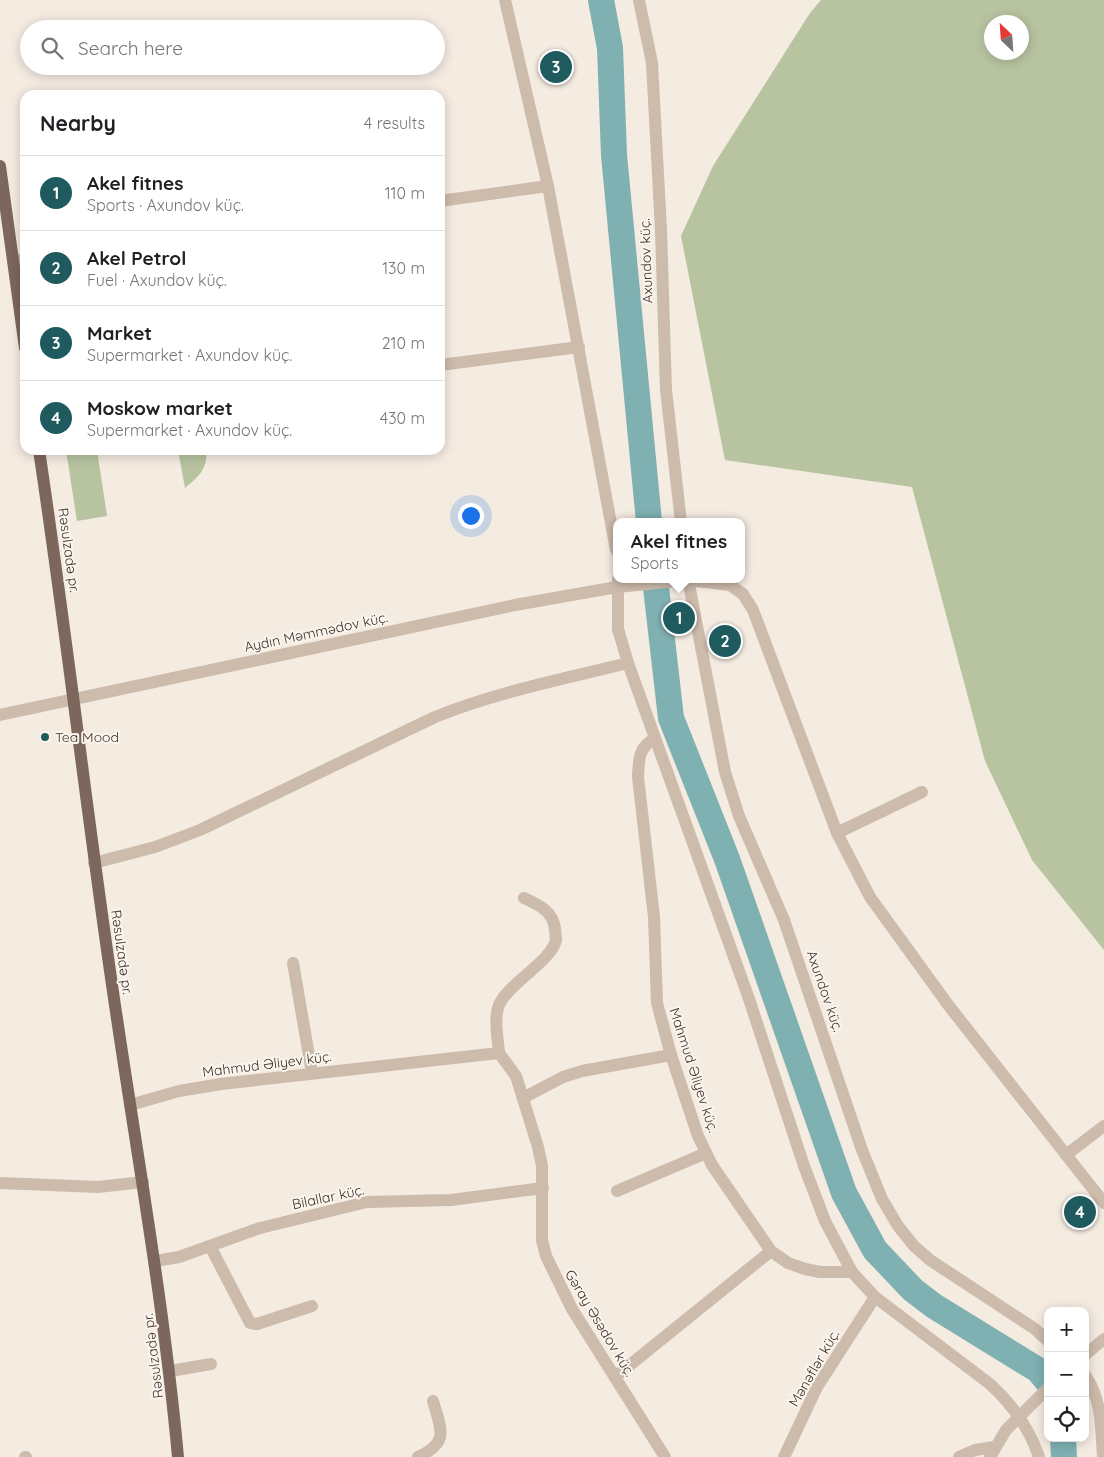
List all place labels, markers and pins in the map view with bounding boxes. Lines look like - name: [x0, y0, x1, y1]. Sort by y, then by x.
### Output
- pin: 3: [540, 48, 572, 86]
- pin: 1: [663, 599, 695, 637]
- pin: 2: [709, 622, 741, 660]
- place label: Tea Mood: [55, 728, 119, 746]
- marker: Tea Mood: [39, 731, 51, 743]
- pin: 4: [1064, 1193, 1096, 1231]

